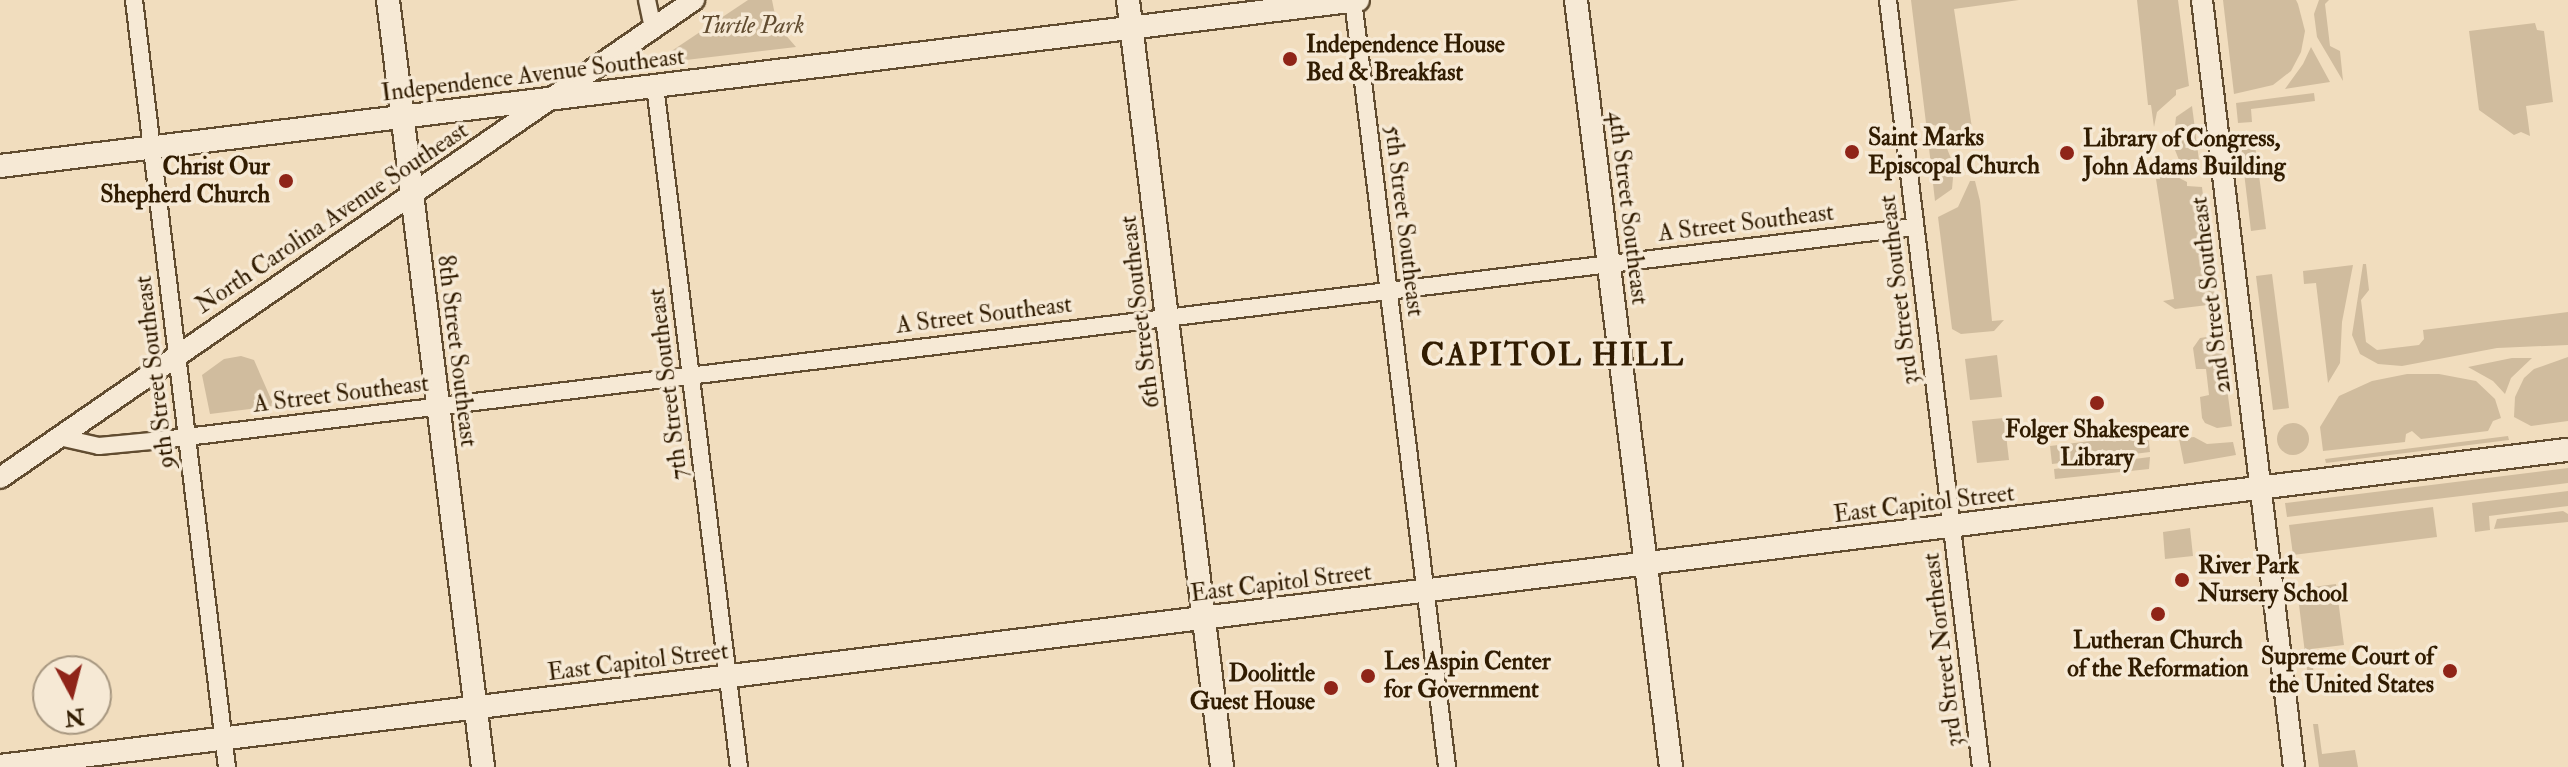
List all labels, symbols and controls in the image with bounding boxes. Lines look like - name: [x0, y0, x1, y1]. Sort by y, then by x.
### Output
- park label: Turtle Park: [700, 12, 804, 40]
- place label: Independence House Bed & Breakfast: [1306, 31, 1505, 87]
- street label: Independence Avenue Southeast: [380, 42, 686, 108]
- marker: Independence House Bed & Breakfast: [1281, 50, 1299, 68]
- street label: 4th Street Southeast: [1602, 110, 1654, 306]
- street label: North Carolina Avenue Southeast: [190, 116, 474, 320]
- street label: 5th Street Southeast: [1378, 124, 1430, 318]
- place label: Saint Marks Episcopal Church: [1868, 124, 2040, 180]
- place label: Library of Congress, John Adams Building: [2083, 125, 2286, 181]
- marker: Saint Marks Episcopal Church: [1843, 143, 1861, 161]
- marker: Library of Congress, John Adams Building: [2058, 144, 2076, 162]
- place label: Christ Our Shepherd Church: [100, 153, 270, 209]
- marker: Christ Our Shepherd Church: [277, 172, 295, 190]
- street label: 3rd Street Southeast: [1873, 193, 1925, 387]
- street label: 2nd Street Southeast: [2185, 195, 2237, 395]
- street label: A Street Southeast: [1657, 198, 1835, 248]
- street label: 6th Street Southeast: [1114, 214, 1166, 410]
- street label: 8th Street Southeast: [431, 253, 483, 449]
- street label: 9th Street Southeast: [129, 274, 181, 470]
- street label: 7th Street Southeast: [642, 287, 694, 481]
- street label: A Street Southeast: [895, 290, 1073, 340]
- district label: CAPITOL HILL: [1421, 336, 1685, 374]
- street label: A Street Southeast: [252, 369, 430, 419]
- marker: Folger Shakespeare Library: [2088, 394, 2106, 412]
- place label: Folger Shakespeare Library: [2005, 416, 2189, 472]
- street label: East Capitol Street: [1832, 479, 2016, 529]
- street label: 3rd Street Northeast: [1917, 551, 1969, 749]
- place label: River Park Nursery School: [2198, 552, 2348, 608]
- street label: East Capitol Street: [1189, 558, 1373, 608]
- marker: River Park Nursery School: [2173, 571, 2191, 589]
- marker: Lutheran Church of the Reformation: [2149, 605, 2167, 623]
- place label: Lutheran Church of the Reformation: [2067, 627, 2249, 683]
- street label: East Capitol Street: [546, 637, 730, 687]
- place label: Supreme Court of the United States: [2261, 643, 2434, 699]
- place label: Les Aspin Center for Government: [1384, 648, 1551, 704]
- north arrow: [32, 655, 112, 735]
- place label: Doolittle Guest House: [1190, 660, 1315, 716]
- marker: Supreme Court of the United States: [2441, 662, 2459, 680]
- marker: Les Aspin Center for Government: [1359, 667, 1377, 685]
- marker: Doolittle Guest House: [1322, 679, 1340, 697]
- text: N: [63, 702, 86, 732]

